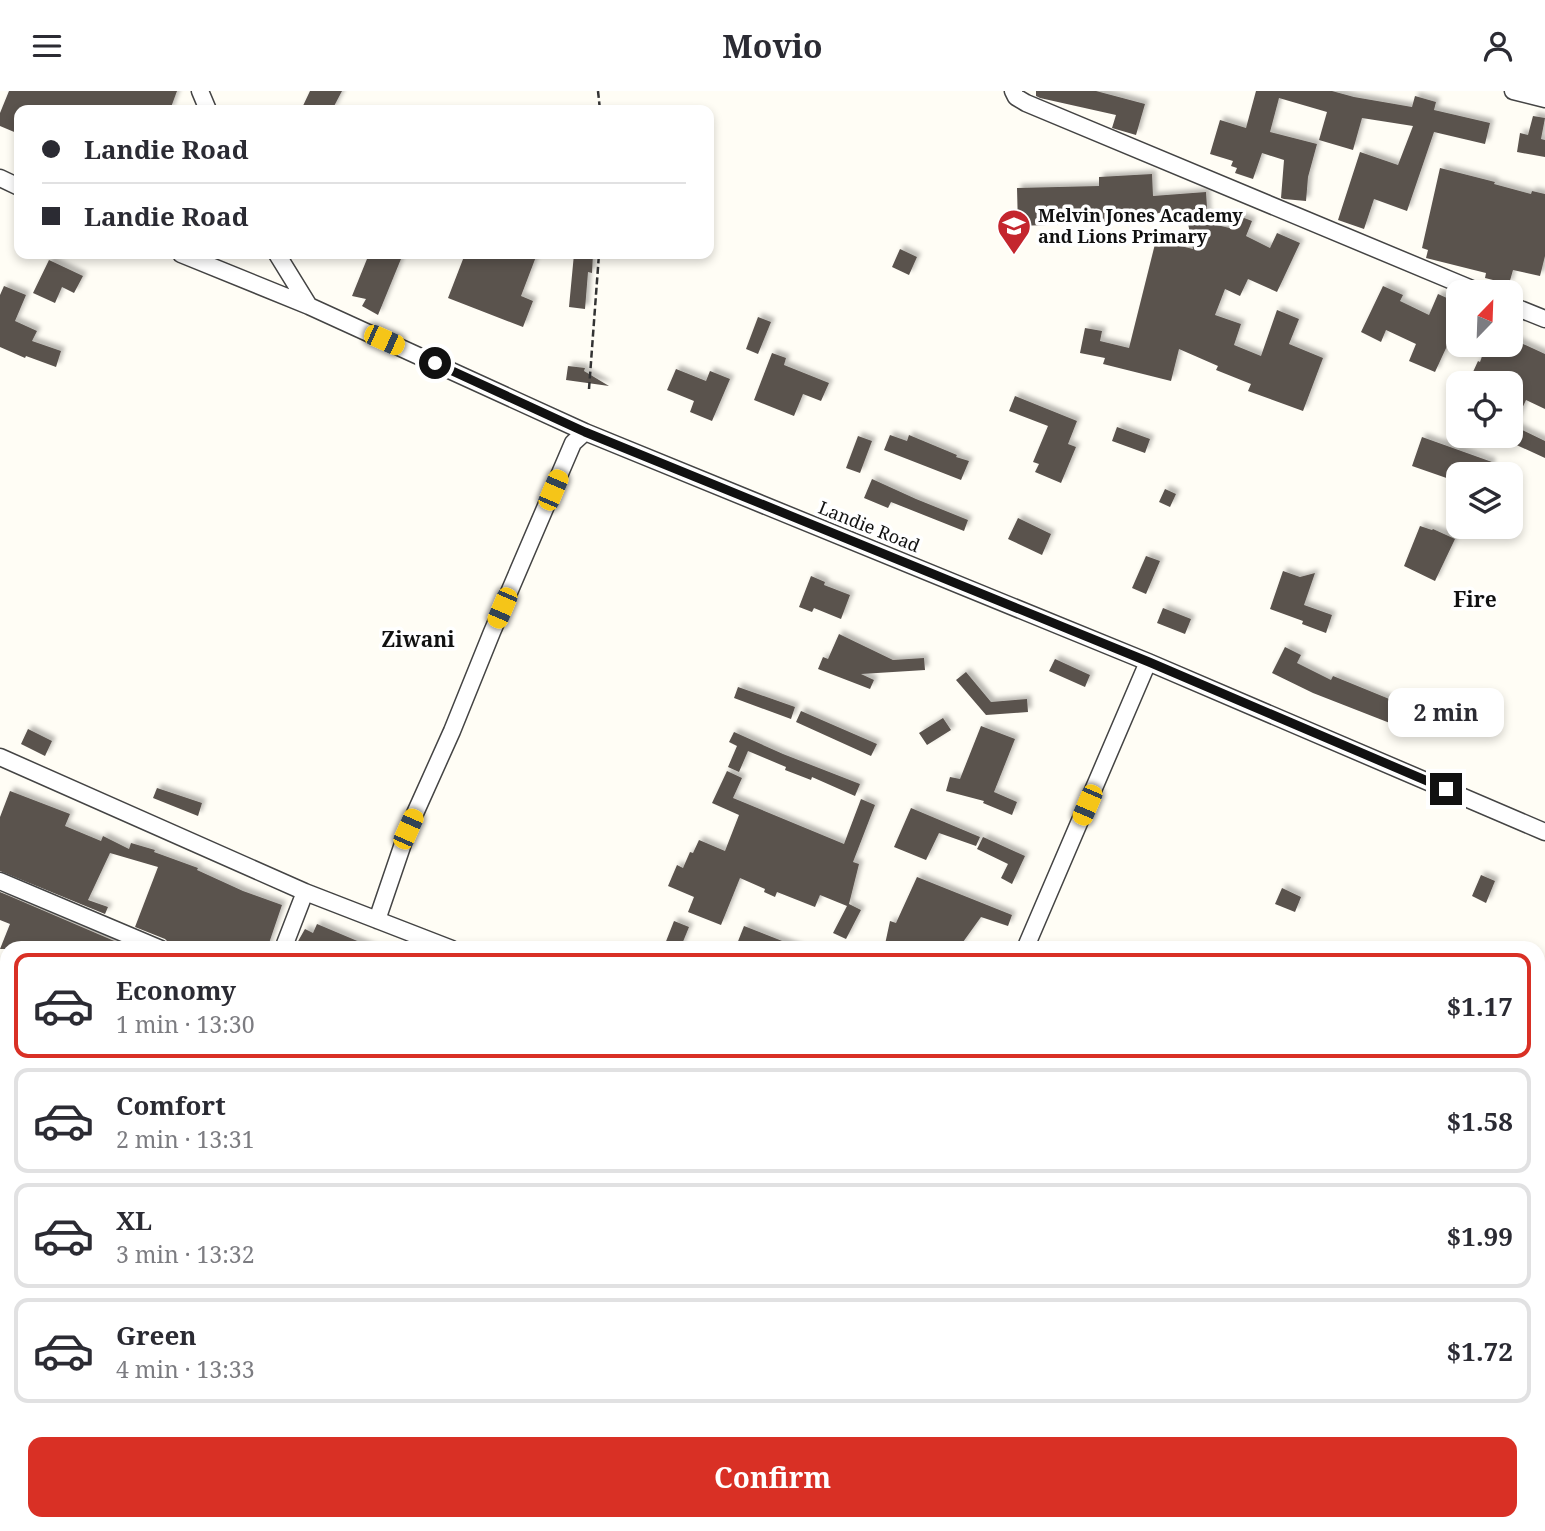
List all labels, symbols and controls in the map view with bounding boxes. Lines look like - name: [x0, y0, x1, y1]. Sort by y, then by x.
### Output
- text: Movio: [722, 24, 823, 67]
- icon: menu: [28, 27, 66, 65]
- icon: person: [1479, 27, 1517, 65]
- text: Landie Road: [84, 131, 249, 167]
- text: Landie Road: [84, 198, 249, 234]
- place label: Melvin Jones Academy and Lions Primary: [1038, 203, 1243, 248]
- school or university icon: Melvin Jones Academy and Lions Primary: [995, 207, 1033, 256]
- north arrow: [1446, 280, 1522, 357]
- map controls: [1446, 280, 1523, 539]
- car: [361, 322, 408, 358]
- route start: [419, 347, 451, 379]
- button: locate: [1446, 371, 1523, 448]
- button: layers: [1446, 462, 1523, 539]
- car: [536, 467, 571, 513]
- street label: Landie Road: [815, 495, 924, 557]
- car: [485, 585, 520, 631]
- district label: Fire: [1453, 585, 1497, 613]
- district label: Ziwani: [381, 625, 455, 653]
- callout: 2 min: [1388, 687, 1504, 737]
- text: 2 min: [1413, 696, 1479, 728]
- route end: [1430, 773, 1462, 805]
- car: [1070, 782, 1105, 828]
- car: [390, 806, 427, 852]
- text: Economy: [116, 972, 236, 1008]
- icon: car: [32, 974, 95, 1037]
- text: $1.17: [1447, 988, 1513, 1024]
- text: 1 min · 13:30: [116, 1008, 254, 1040]
- text: Comfort: [116, 1087, 226, 1123]
- icon: car: [32, 1089, 95, 1152]
- text: $1.58: [1447, 1103, 1513, 1139]
- text: 2 min · 13:31: [116, 1123, 254, 1155]
- text: XL: [116, 1202, 152, 1238]
- icon: car: [32, 1204, 95, 1267]
- text: $1.99: [1447, 1218, 1513, 1254]
- text: 3 min · 13:32: [116, 1238, 254, 1270]
- text: Green: [116, 1317, 197, 1353]
- icon: car: [32, 1319, 95, 1382]
- text: $1.72: [1447, 1333, 1513, 1369]
- text: 4 min · 13:33: [116, 1353, 254, 1385]
- button: Confirm: [28, 1437, 1517, 1517]

